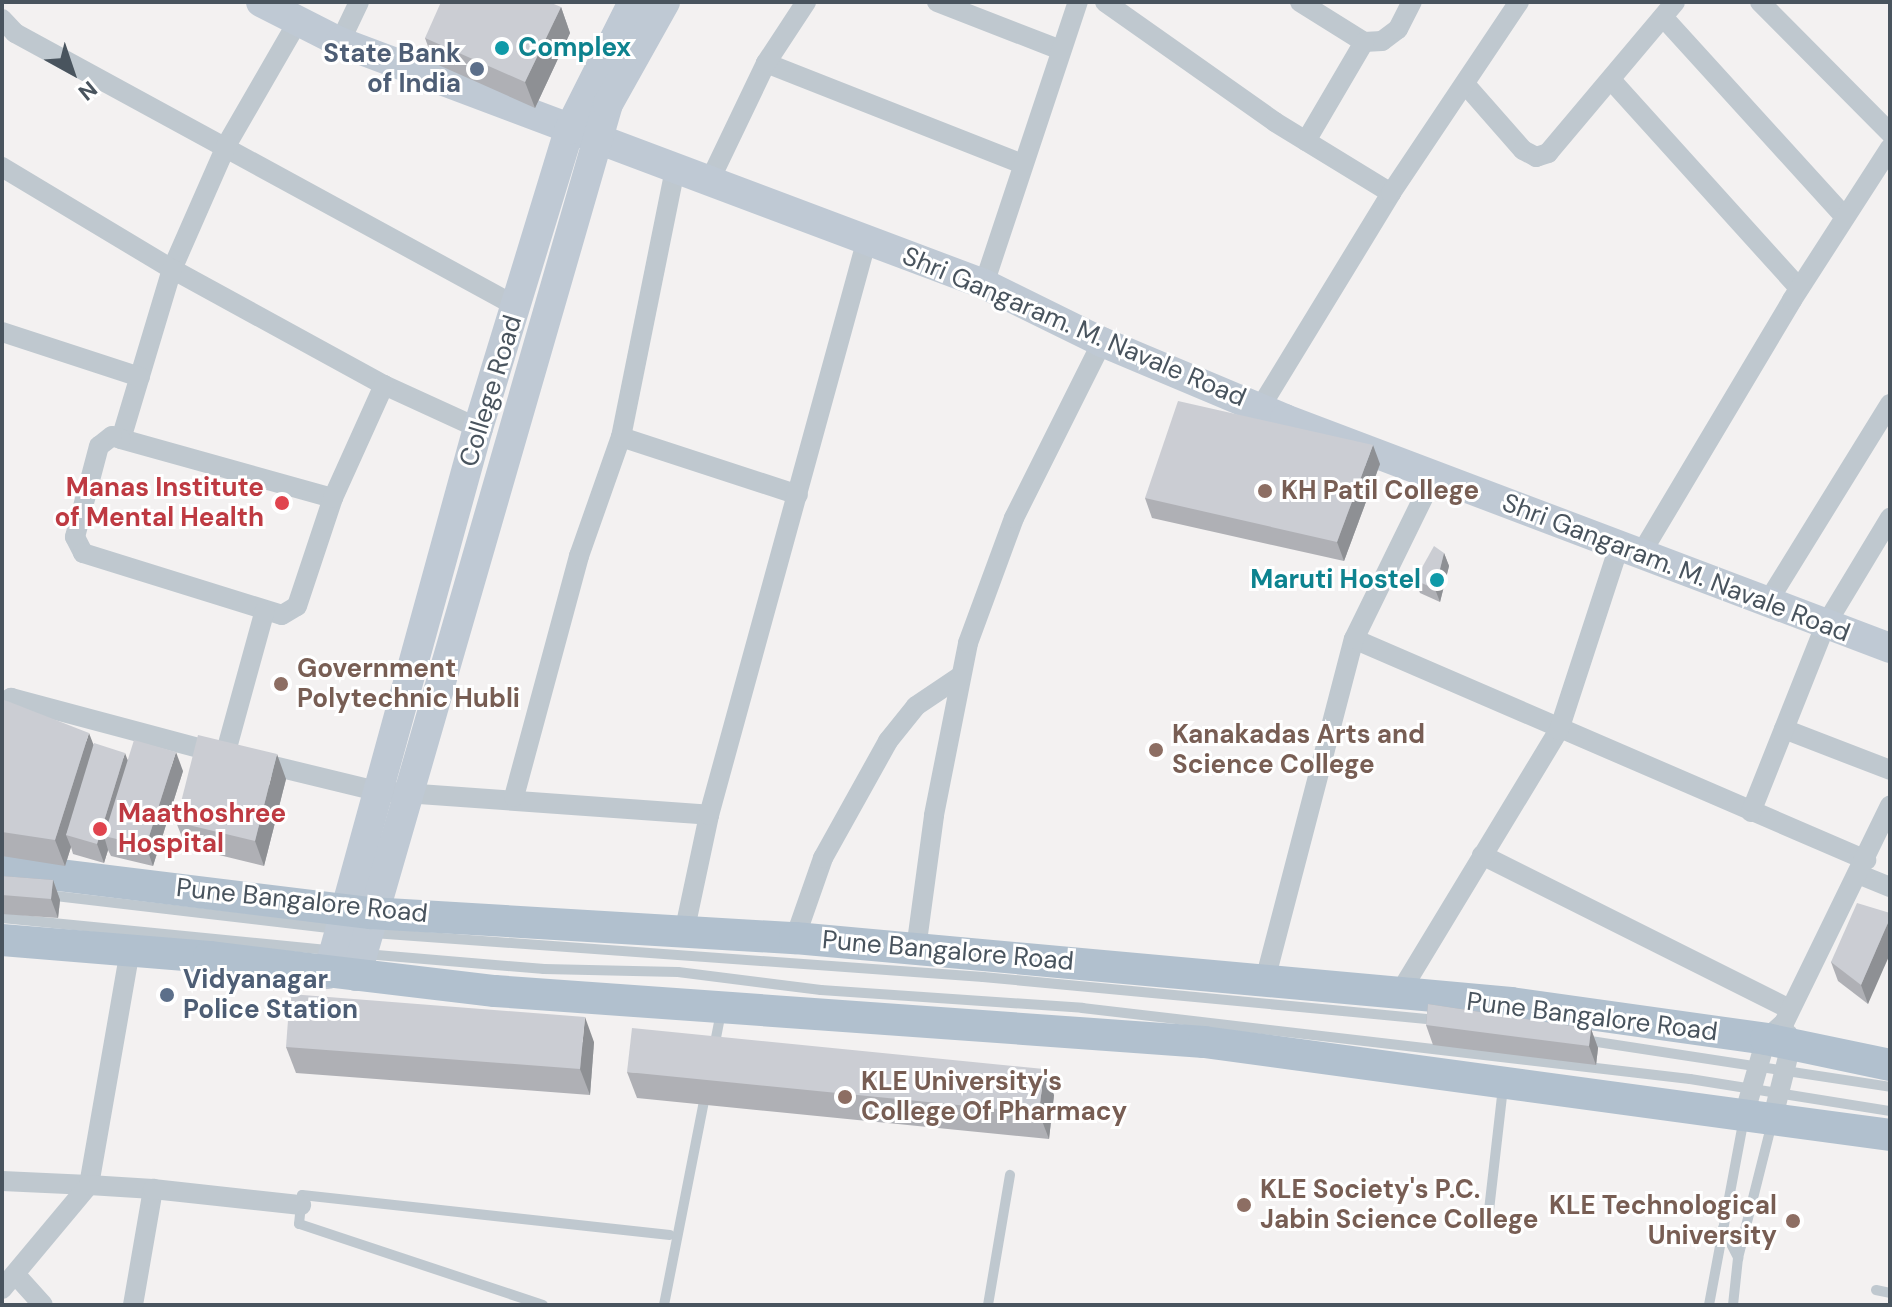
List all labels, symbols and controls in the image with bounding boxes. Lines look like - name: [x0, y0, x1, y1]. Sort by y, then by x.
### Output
- north arrow: [32, 32, 112, 112]
- place label: Complex: [518, 32, 631, 64]
- place label: State Bank of India: [323, 38, 461, 100]
- marker: Complex: [493, 39, 511, 57]
- marker: State Bank of India: [468, 60, 486, 78]
- text: N: [72, 74, 103, 107]
- street label: Shri Gangaram. M. Navale Road: [898, 240, 1250, 414]
- street label: College Road: [453, 312, 529, 470]
- place label: Manas Institute of Mental Health: [54, 472, 264, 534]
- place label: KH Patil College: [1281, 475, 1479, 507]
- marker: KH Patil College: [1256, 482, 1274, 500]
- street label: Shri Gangaram. M. Navale Road: [1498, 487, 1854, 649]
- marker: Manas Institute of Mental Health: [271, 492, 293, 514]
- place label: Maruti Hostel: [1250, 564, 1421, 596]
- marker: Maruti Hostel: [1428, 571, 1446, 589]
- place label: Government Polytechnic Hubli: [297, 653, 520, 714]
- marker: Government Polytechnic Hubli: [272, 675, 290, 693]
- place label: Kanakadas Arts and Science College: [1172, 719, 1425, 780]
- marker: Kanakadas Arts and Science College: [1147, 741, 1165, 759]
- place label: Maathoshree Hospital: [118, 798, 286, 860]
- marker: Maathoshree Hospital: [89, 818, 111, 840]
- street label: Pune Bangalore Road: [175, 872, 429, 930]
- street label: Pune Bangalore Road: [821, 924, 1075, 978]
- place label: Vidyanagar Police Station: [183, 964, 358, 1026]
- marker: Vidyanagar Police Station: [158, 986, 176, 1004]
- street label: Pune Bangalore Road: [1465, 986, 1719, 1048]
- place label: KLE University's College Of Pharmacy: [861, 1066, 1127, 1128]
- marker: KLE University's College Of Pharmacy: [836, 1088, 854, 1106]
- place label: KLE Society's P.C. Jabin Science College: [1260, 1174, 1538, 1236]
- place label: KLE Technological University: [1549, 1190, 1777, 1252]
- marker: KLE Society's P.C. Jabin Science College: [1235, 1196, 1253, 1214]
- marker: KLE Technological University: [1784, 1212, 1802, 1230]

